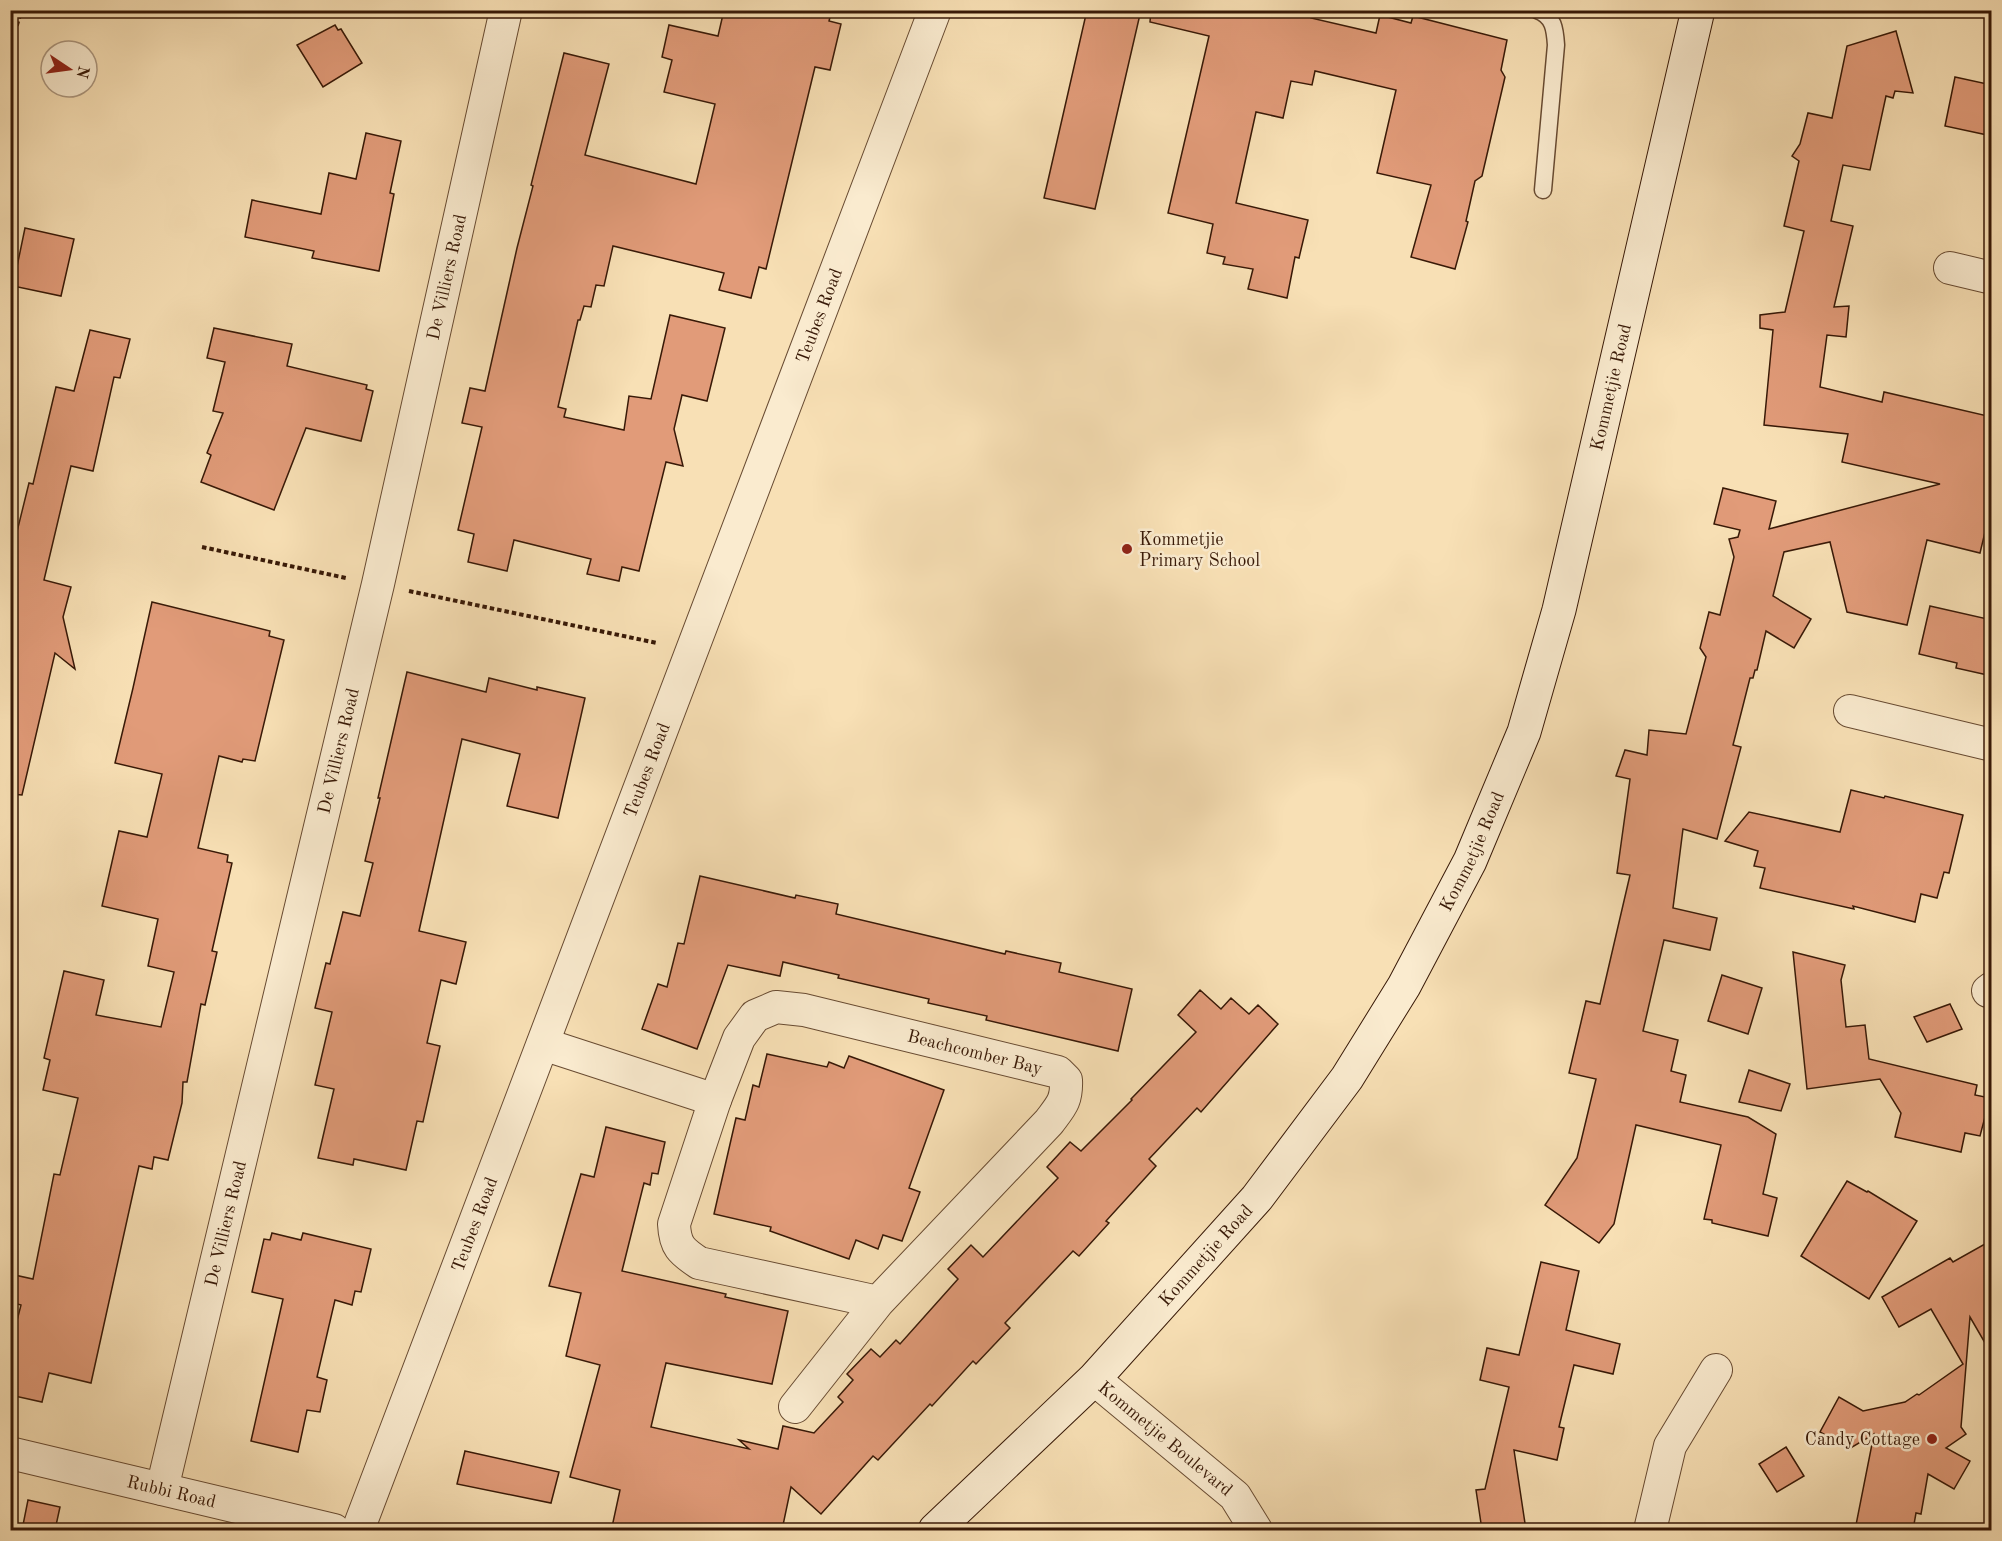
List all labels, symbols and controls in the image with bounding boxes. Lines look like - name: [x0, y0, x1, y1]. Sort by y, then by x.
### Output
- north arrow: [39, 39, 99, 99]
- text: N: [72, 64, 91, 80]
- street label: De Villiers Road: [425, 212, 470, 342]
- street label: Teubes Road: [794, 266, 846, 366]
- street label: Kommetjie Road: [1588, 322, 1635, 453]
- place label: Kommetjie Primary School: [1139, 531, 1260, 570]
- marker: Kommetjie Primary School: [1120, 542, 1134, 556]
- street label: De Villiers Road: [315, 686, 363, 816]
- street label: Teubes Road: [621, 720, 674, 820]
- street label: Kommetjie Road: [1437, 789, 1508, 915]
- street label: Beachcomber Bay: [905, 1027, 1045, 1079]
- street label: De Villiers Road: [203, 1159, 250, 1288]
- street label: Teubes Road: [449, 1175, 501, 1275]
- street label: Kommetjie Road: [1156, 1202, 1256, 1310]
- street label: Kommetjie Boulevard: [1094, 1378, 1236, 1500]
- place label: Candy Cottage: [1805, 1431, 1920, 1449]
- marker: Candy Cottage: [1925, 1432, 1939, 1446]
- street label: Rubbi Road: [125, 1473, 218, 1512]

